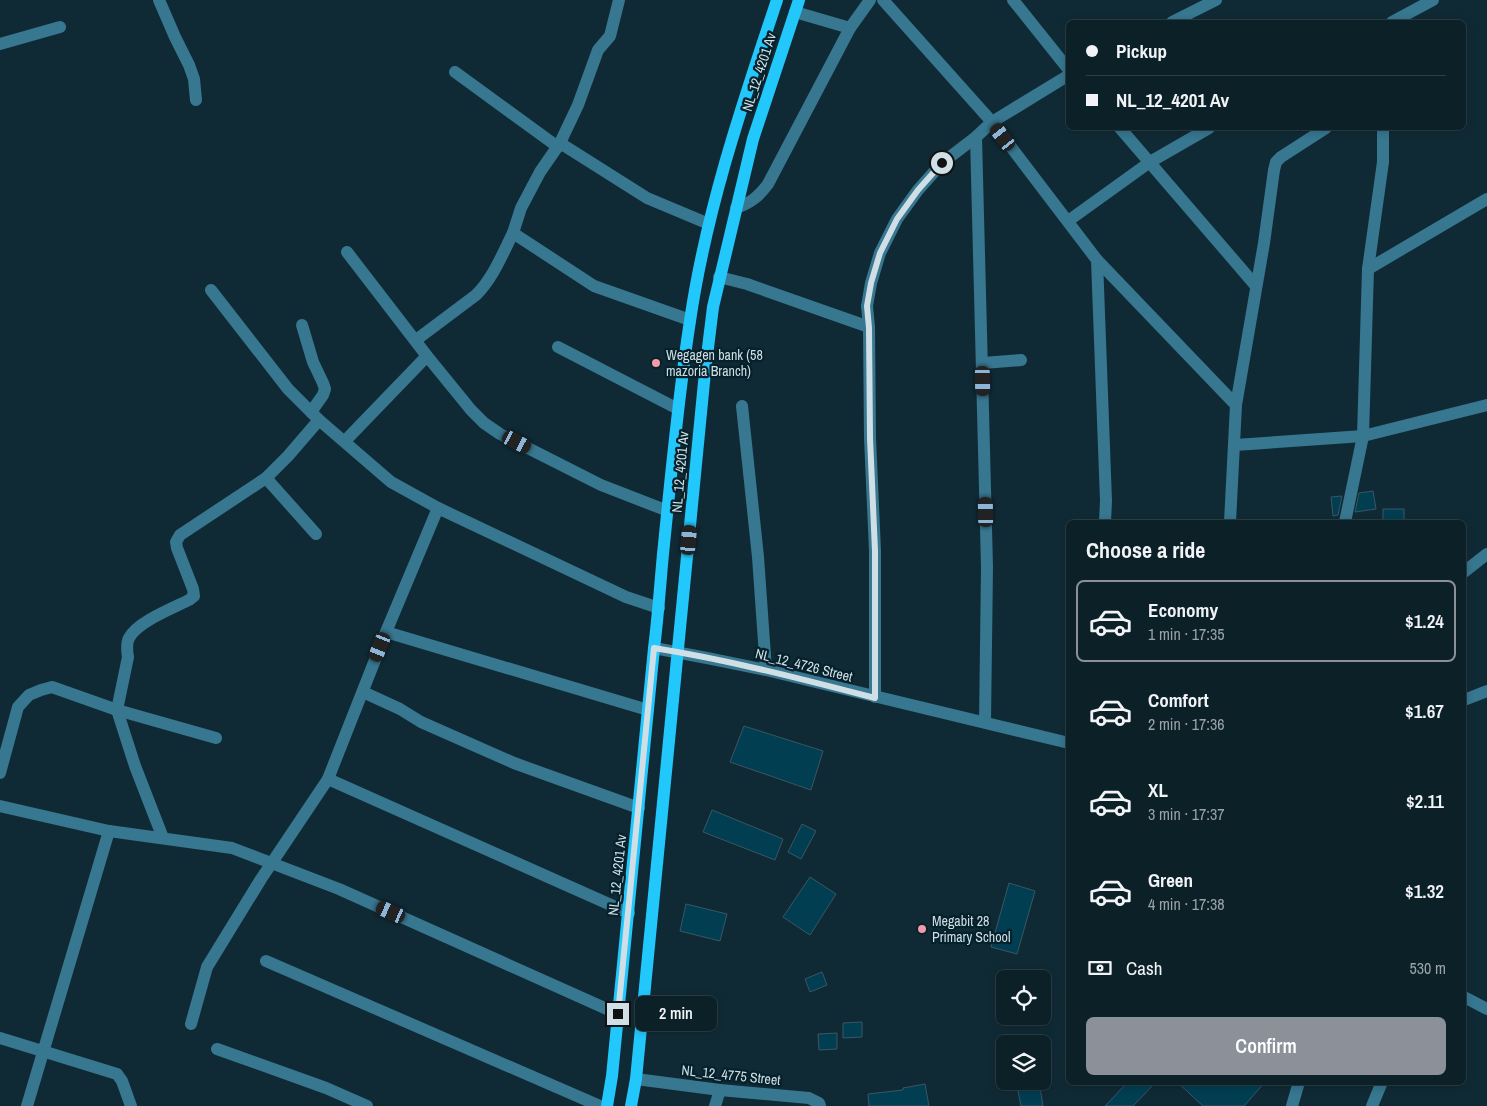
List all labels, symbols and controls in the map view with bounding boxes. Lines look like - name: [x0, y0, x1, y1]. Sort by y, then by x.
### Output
- street label: NL_12_4201 Av: [738, 30, 780, 114]
- text: Pickup: [1116, 38, 1167, 64]
- text: NL_12_4201 Av: [1116, 87, 1229, 113]
- car: [987, 121, 1018, 153]
- route start: [931, 152, 953, 174]
- place label: Wegagen bank (58 mazoria Branch): [666, 346, 763, 380]
- marker: Wegagen bank (58 mazoria Branch): [650, 357, 662, 369]
- car: [975, 366, 990, 396]
- car: [500, 429, 533, 455]
- street label: NL_12_4201 Av: [667, 430, 693, 513]
- car: [978, 497, 993, 527]
- car: [680, 524, 697, 556]
- text: Choose a ride: [1086, 535, 1205, 565]
- text: Economy: [1148, 597, 1218, 623]
- icon: car: [1088, 599, 1133, 644]
- text: $1.24: [1405, 608, 1444, 634]
- text: 1 min · 17:35: [1148, 623, 1225, 645]
- car: [367, 630, 392, 664]
- street label: NL_12_4726 Street: [754, 644, 854, 686]
- text: Comfort: [1148, 687, 1209, 713]
- icon: car: [1088, 689, 1133, 734]
- text: $1.67: [1405, 698, 1444, 724]
- text: 2 min · 17:36: [1148, 713, 1225, 735]
- text: XL: [1148, 777, 1168, 803]
- icon: car: [1088, 779, 1133, 824]
- text: $2.11: [1406, 788, 1444, 814]
- text: 3 min · 17:37: [1148, 803, 1225, 825]
- street label: NL_12_4201 Av: [604, 833, 630, 916]
- text: Green: [1148, 867, 1193, 893]
- icon: car: [1088, 869, 1133, 914]
- text: $1.32: [1405, 878, 1444, 904]
- text: 4 min · 17:38: [1148, 893, 1225, 915]
- car: [374, 899, 407, 925]
- place label: Megabit 28 Primary School: [932, 912, 1010, 946]
- marker: Megabit 28 Primary School: [916, 923, 928, 935]
- icon: cash: [1086, 954, 1114, 982]
- text: Cash: [1126, 955, 1162, 981]
- text: 530 m: [1410, 957, 1446, 979]
- map controls: [996, 970, 1051, 1090]
- button: locate: [996, 970, 1051, 1025]
- callout: 2 min: [636, 996, 718, 1032]
- text: 2 min: [659, 1002, 693, 1024]
- route end: [607, 1003, 629, 1025]
- button: Confirm: [1086, 1017, 1446, 1075]
- button: layers: [996, 1035, 1051, 1090]
- street label: NL_12_4775 Street: [681, 1061, 781, 1089]

